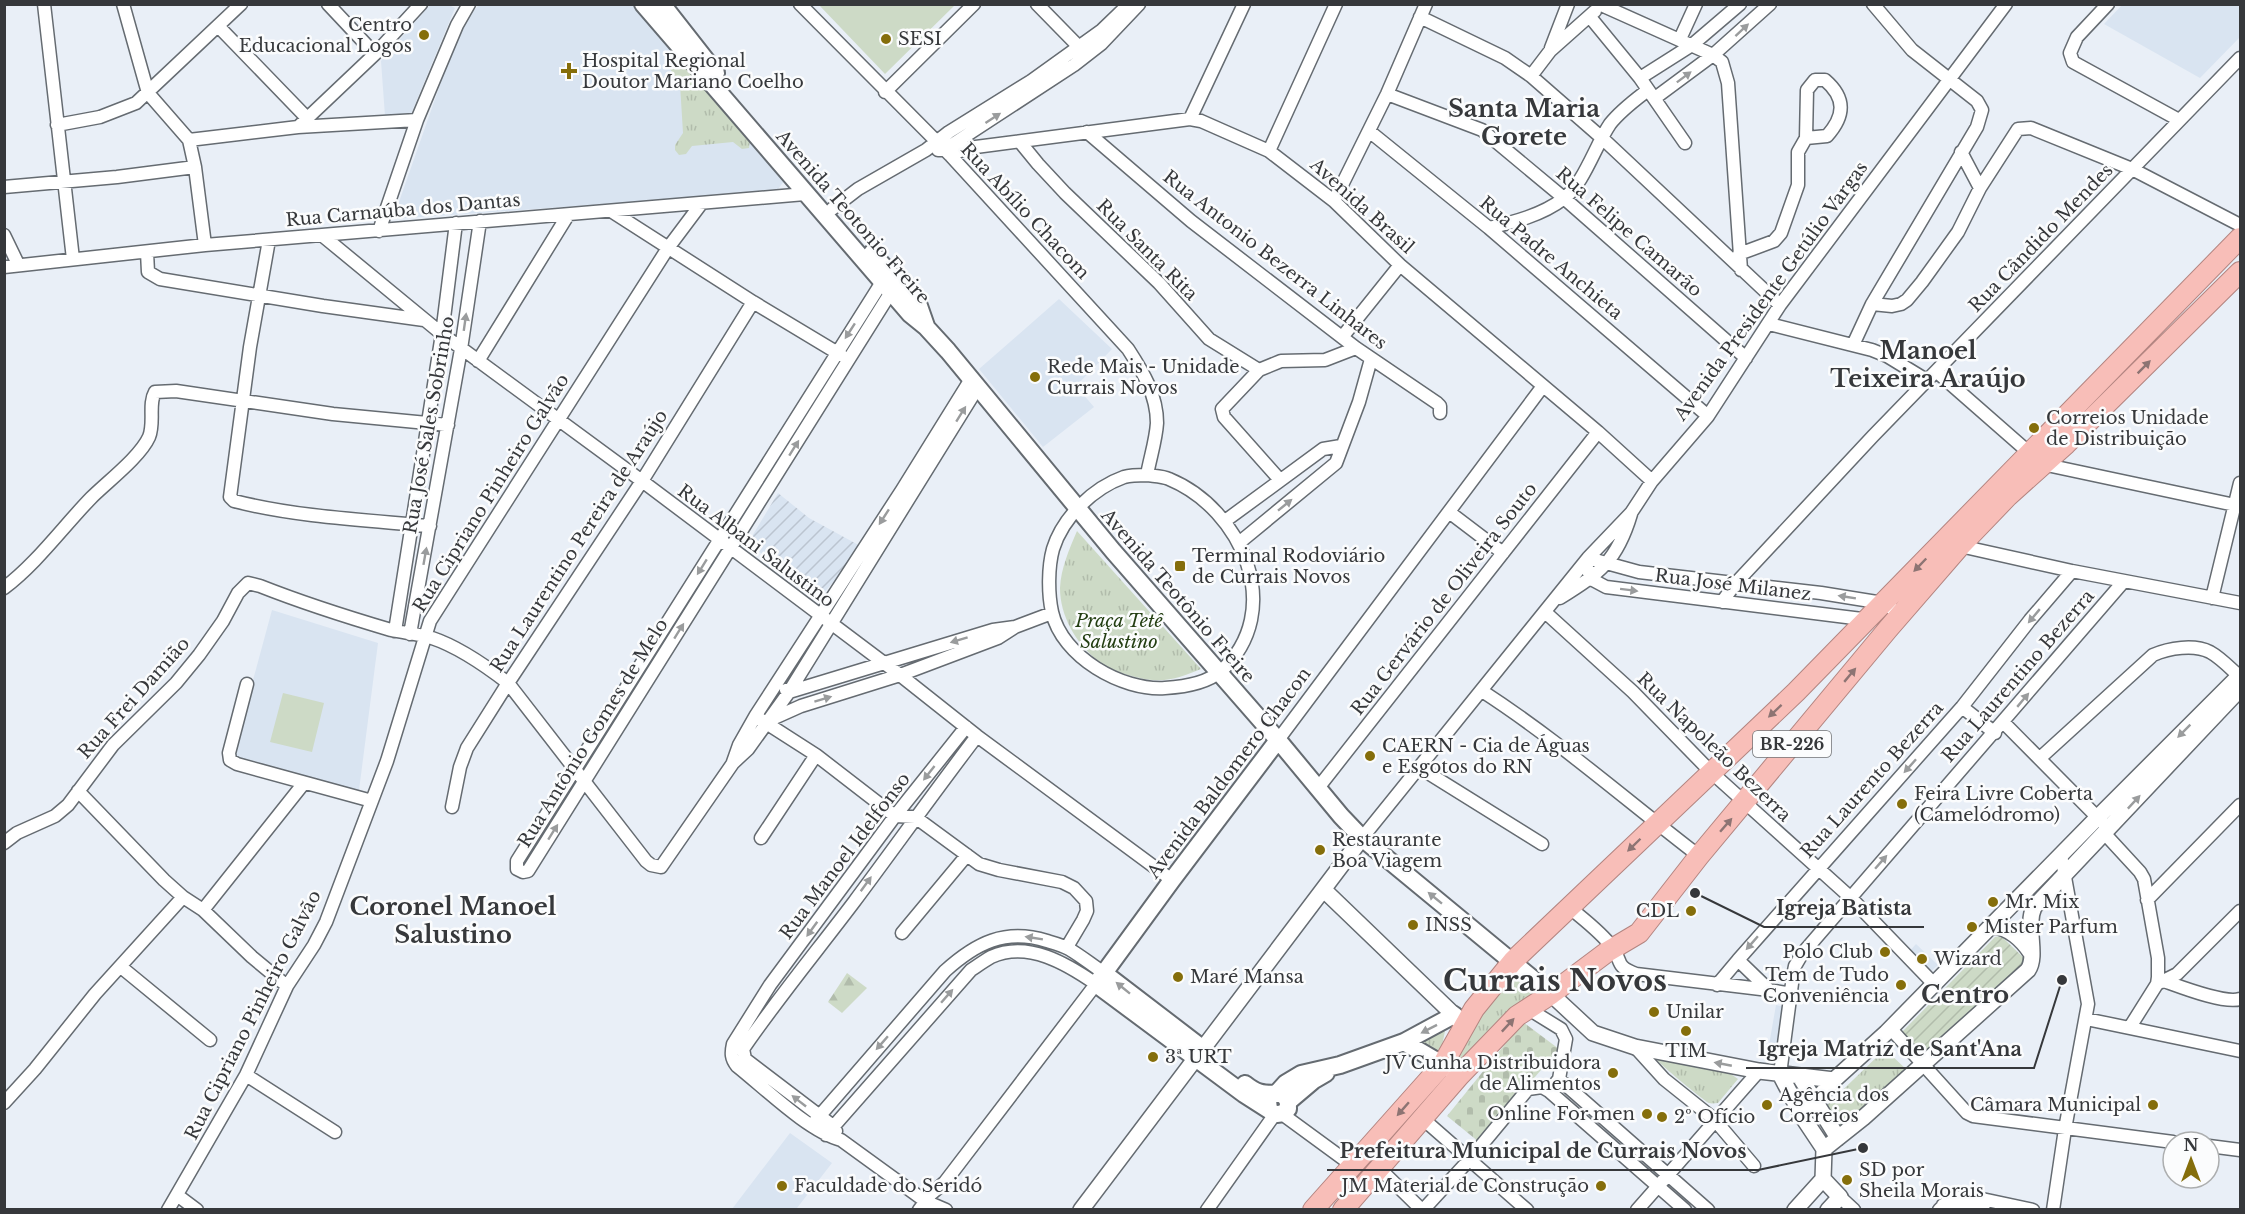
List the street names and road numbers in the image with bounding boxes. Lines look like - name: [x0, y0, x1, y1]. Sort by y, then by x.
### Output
- street label: Avenida Teotonio Freire: [771, 125, 934, 308]
- street label: Rua Abílio Chacom: [956, 138, 1094, 284]
- street label: Avenida Brasil: [1305, 153, 1418, 258]
- street label: Avenida Presidente Getúlio Vargas: [1669, 157, 1872, 426]
- street label: Rua Cândido Mendes: [1964, 159, 2118, 317]
- street label: Rua Felipe Camarão: [1551, 163, 1707, 301]
- street label: Rua Antonio Bezerra Linhares: [1159, 166, 1391, 354]
- street label: Rua Carnaúba dos Dantas: [285, 189, 521, 231]
- street label: Rua Padre Anchieta: [1475, 192, 1627, 324]
- street label: Rua Santa Rita: [1092, 195, 1202, 305]
- street label: Rua José Sales Sobrinho: [399, 314, 459, 536]
- street label: Rua Cipriano Pinheiro Galvão: [408, 370, 574, 616]
- street label: Rua Laurentino Pereira de Araújo: [486, 405, 672, 677]
- street label: Rua Gervário de Oliveira Souto: [1346, 478, 1542, 720]
- street label: Rua Albani Salustino: [673, 480, 839, 612]
- street label: Avenida Teotônio Freire: [1096, 504, 1259, 687]
- street label: Rua José Milanez: [1653, 564, 1813, 606]
- street label: Rua Laurentino Bezerra: [1937, 585, 2099, 767]
- street label: Rua Antônio Gomes de Melo: [513, 614, 673, 852]
- street label: Rua Frei Damião: [74, 633, 194, 763]
- street label: Avenida Baldomero Chacon: [1142, 663, 1316, 884]
- street label: Rua Napoleão Bezerra: [1632, 668, 1796, 826]
- street label: Rua Laurento Bezerra: [1796, 697, 1948, 863]
- road number: BR-226: [1753, 731, 1831, 757]
- street label: Rua Manoel Idelfonso: [775, 768, 915, 944]
- street label: Rua Cipriano Pinheiro Galvão: [180, 887, 326, 1143]

